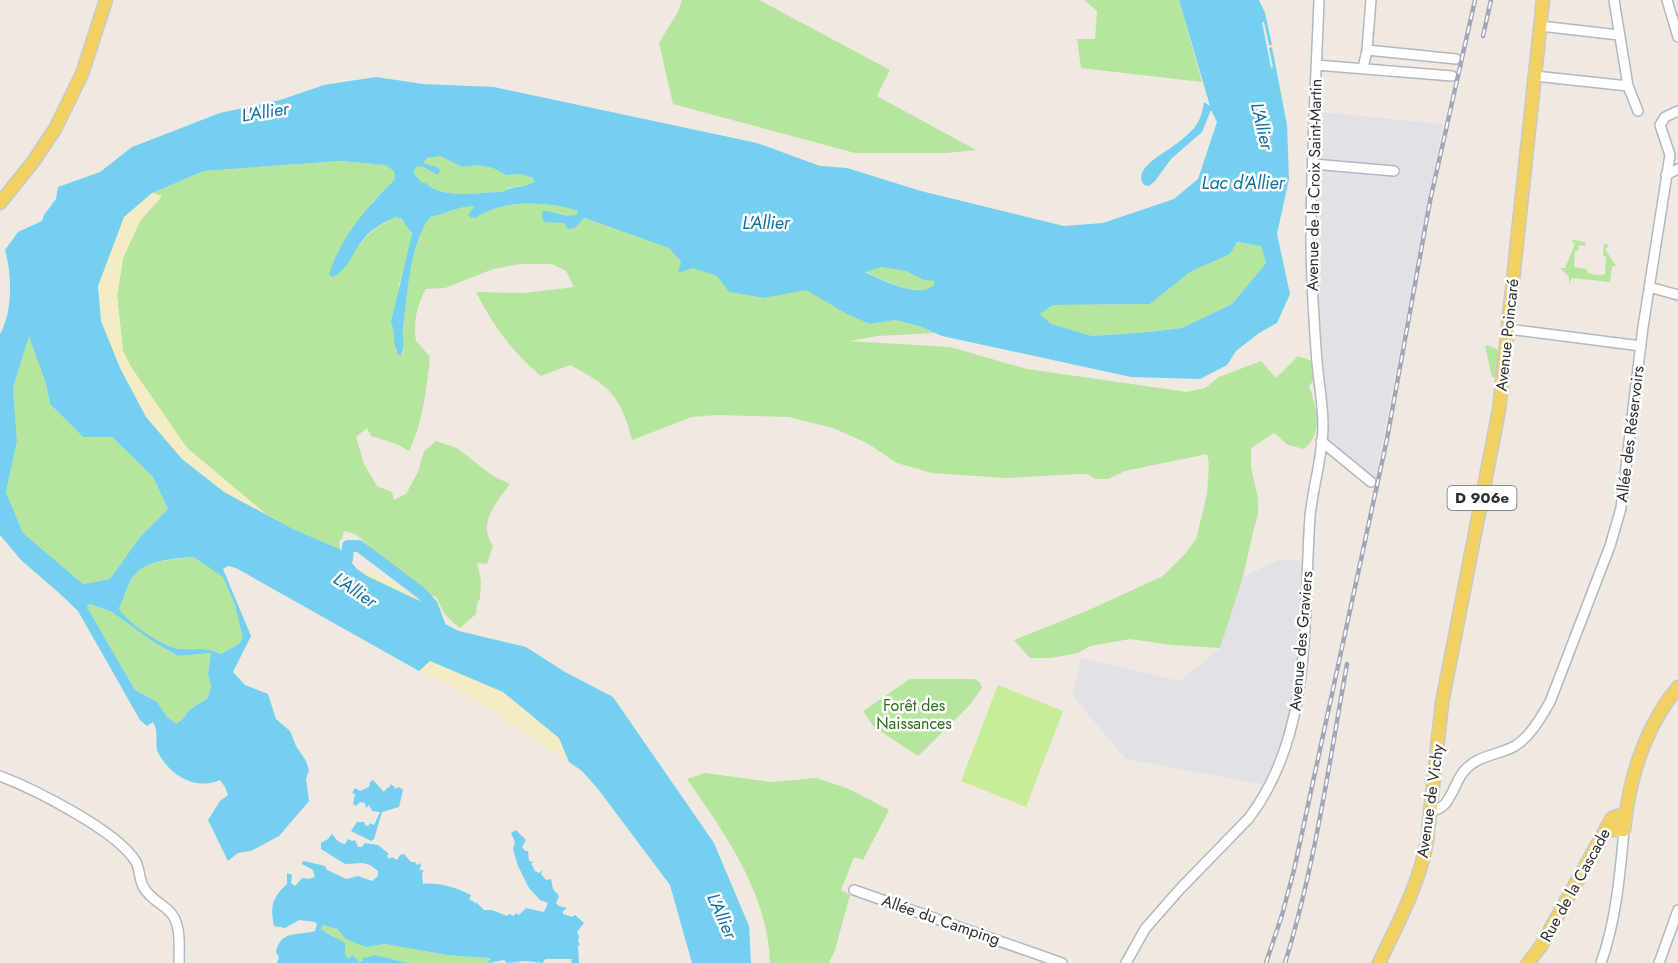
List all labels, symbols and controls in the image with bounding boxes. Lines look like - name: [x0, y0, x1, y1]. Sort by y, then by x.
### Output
- street label: Avenue de la Croix Saint-Martin: [1301, 79, 1327, 291]
- water label: L'Allier: [239, 95, 292, 129]
- water label: L'Allier: [1244, 100, 1280, 153]
- water label: Lac d'Allier: [1202, 170, 1285, 196]
- water label: L'Allier: [742, 210, 791, 236]
- street label: Avenue Poincaré: [1490, 278, 1524, 392]
- street label: Allée des Réservoirs: [1610, 364, 1650, 504]
- road number: D 906e: [1448, 486, 1516, 510]
- water label: L'Allier: [328, 566, 383, 615]
- street label: Avenue des Graviers: [1283, 570, 1319, 712]
- park label: Forêt des Naissances: [876, 694, 952, 735]
- street label: Avenue de Vichy: [1411, 742, 1449, 859]
- street label: Rue de la Cascade: [1534, 824, 1616, 946]
- water label: L'Allier: [700, 889, 744, 944]
- street label: Allée du Camping: [879, 889, 1003, 951]

